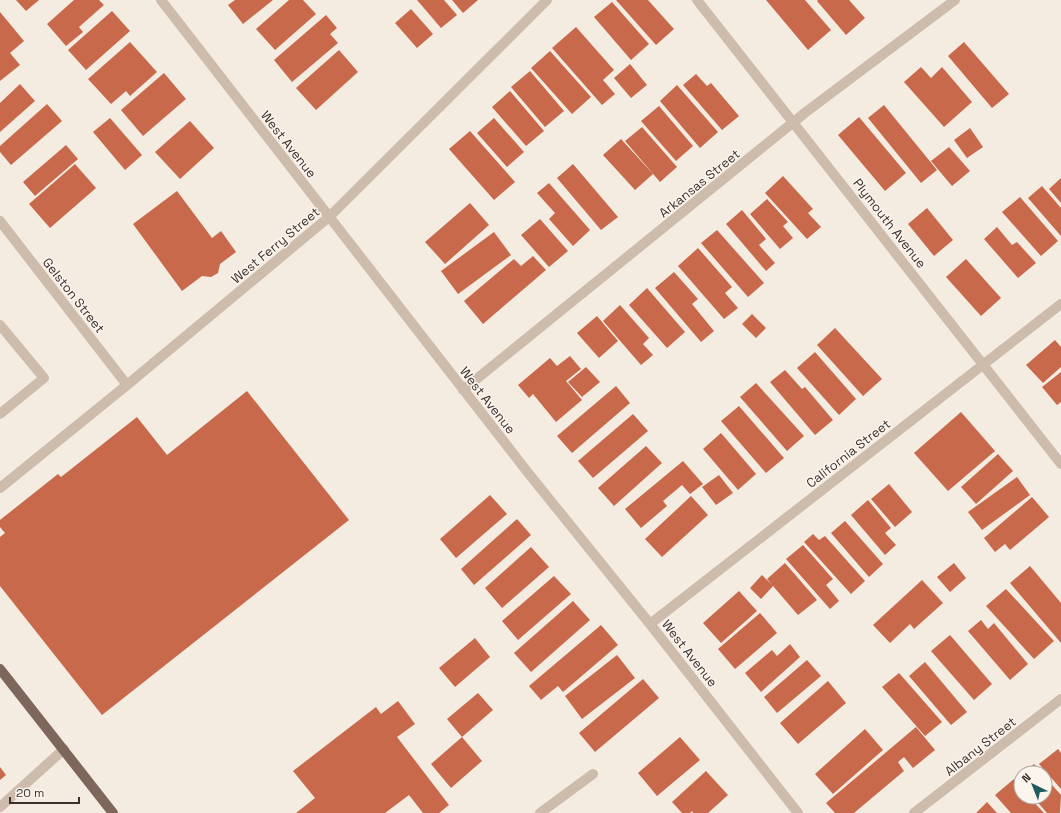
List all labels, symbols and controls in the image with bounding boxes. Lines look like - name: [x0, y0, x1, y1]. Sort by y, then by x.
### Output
- street label: West Avenue: [257, 107, 320, 181]
- street label: Arkansas Street: [655, 145, 743, 221]
- street label: Plymouth Avenue: [849, 175, 930, 272]
- street label: West Ferry Street: [228, 203, 323, 287]
- street label: Gelston Street: [39, 254, 108, 336]
- street label: West Avenue: [456, 363, 519, 437]
- street label: California Street: [803, 415, 894, 492]
- street label: West Avenue: [658, 616, 721, 690]
- street label: Albany Street: [941, 713, 1019, 780]
- north arrow: [1013, 765, 1053, 805]
- text: N: [1019, 770, 1034, 785]
- scale bar: [10, 779, 79, 805]
- text: 20 m: [16, 785, 44, 801]

